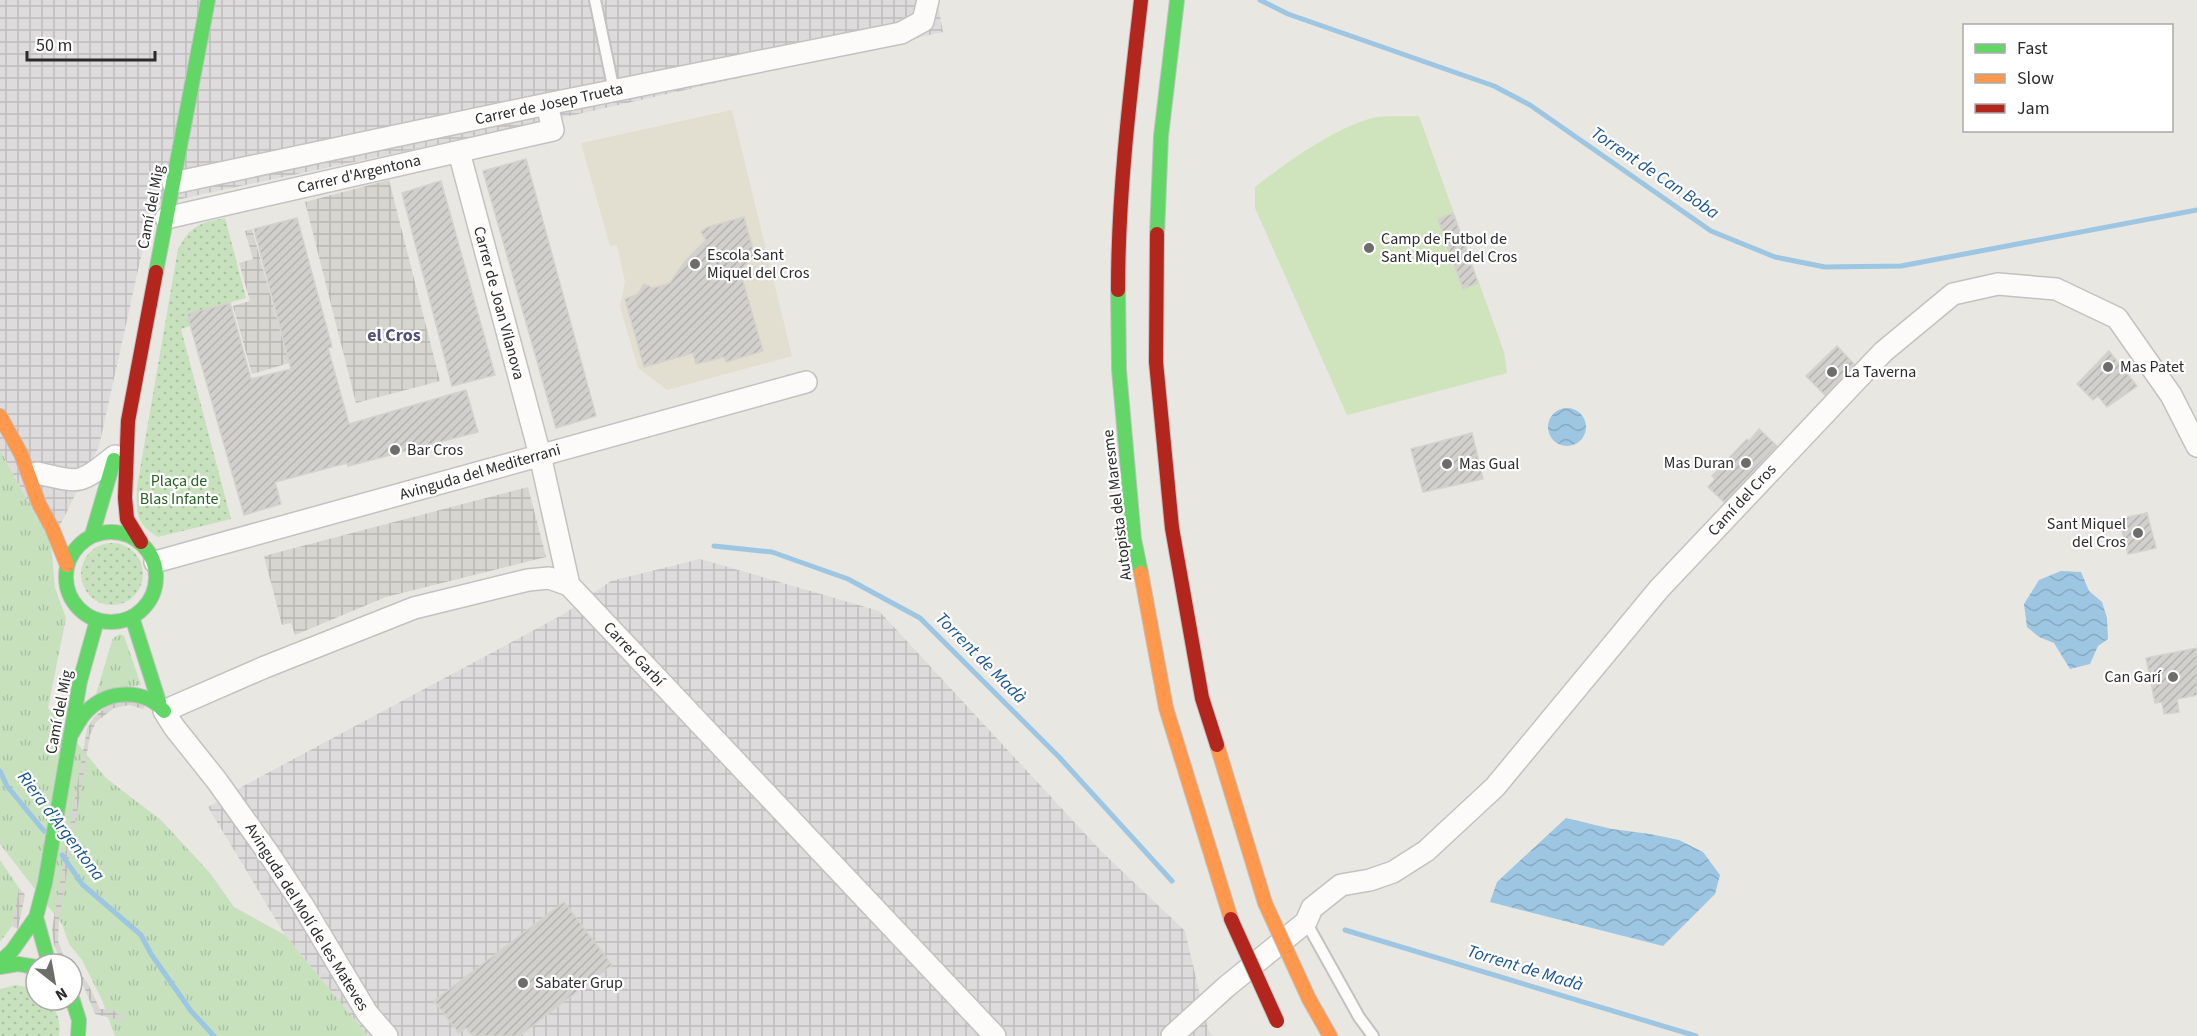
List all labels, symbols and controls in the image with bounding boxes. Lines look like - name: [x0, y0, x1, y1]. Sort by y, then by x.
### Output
- scale bar: [27, 24, 154, 62]
- legend: [1963, 24, 2173, 132]
- text: 50 m: [36, 33, 72, 58]
- text: Fast: [2017, 36, 2048, 61]
- text: Slow: [2017, 66, 2054, 91]
- street label: Carrer de Josep Trueta: [473, 78, 625, 130]
- text: Jam: [2017, 96, 2050, 121]
- water label: Torrent de Can Boba: [1586, 121, 1724, 226]
- street label: Carrer d'Argentona: [295, 149, 423, 199]
- street label: Camí del Mig: [132, 163, 170, 251]
- street label: Carrer de Joan Vilanova: [468, 224, 530, 382]
- place label: Camp de Futbol de Sant Miquel del Cros: [1381, 228, 1518, 268]
- marker: Camp de Futbol de Sant Miquel del Cros: [1362, 241, 1376, 255]
- place label: Escola Sant Miquel del Cros: [707, 244, 810, 284]
- marker: Escola Sant Miquel del Cros: [688, 257, 702, 271]
- district label: el Cros: [367, 323, 421, 348]
- place label: Mas Patet: [2120, 356, 2185, 378]
- marker: Mas Patet: [2101, 360, 2115, 374]
- place label: La Taverna: [1844, 361, 1916, 383]
- marker: La Taverna: [1825, 365, 1839, 379]
- street label: Autopista del Maresme: [1097, 428, 1137, 582]
- street label: Avinguda del Mediterrani: [397, 438, 563, 506]
- place label: Bar Cros: [407, 439, 463, 461]
- marker: Bar Cros: [388, 443, 402, 457]
- place label: Mas Duran: [1664, 452, 1734, 474]
- place label: Mas Gual: [1459, 453, 1519, 475]
- marker: Mas Duran: [1739, 456, 1753, 470]
- marker: Mas Gual: [1440, 457, 1454, 471]
- street label: Camí del Cros: [1703, 459, 1781, 541]
- park label: Plaça de Blas Infante: [140, 470, 218, 510]
- place label: Sant Miquel del Cros: [2047, 513, 2126, 553]
- marker: Sant Miquel del Cros: [2131, 526, 2145, 540]
- water label: Torrent de Madà: [930, 607, 1033, 710]
- street label: Carrer Garbí: [598, 617, 670, 692]
- place label: Can Garí: [2104, 666, 2162, 688]
- street label: Camí del Mig: [40, 668, 78, 756]
- marker: Can Garí: [2166, 670, 2180, 684]
- water label: Riera d'Argentona: [11, 766, 111, 886]
- street label: Avinguda del Molí de les Mateves: [240, 819, 374, 1015]
- water label: Torrent de Madà: [1464, 938, 1586, 998]
- north arrow: [24, 952, 84, 1012]
- place label: Sabater Grup: [535, 972, 623, 994]
- marker: Sabater Grup: [516, 976, 530, 990]
- text: N: [51, 982, 71, 1006]

